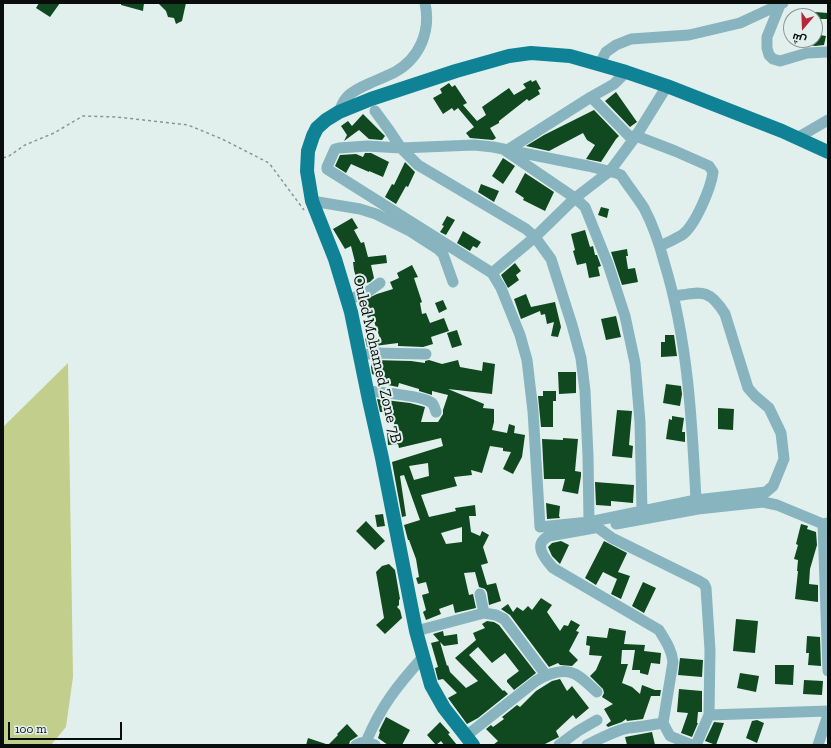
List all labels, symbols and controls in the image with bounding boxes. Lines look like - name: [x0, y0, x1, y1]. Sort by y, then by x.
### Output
- north arrow: [783, 8, 823, 48]
- text: ش: [790, 30, 808, 47]
- street label: Ouled Mohamed Zone 7B: [348, 273, 406, 445]
- scale bar: [10, 714, 124, 740]
- text: 100 m: [15, 722, 47, 736]

